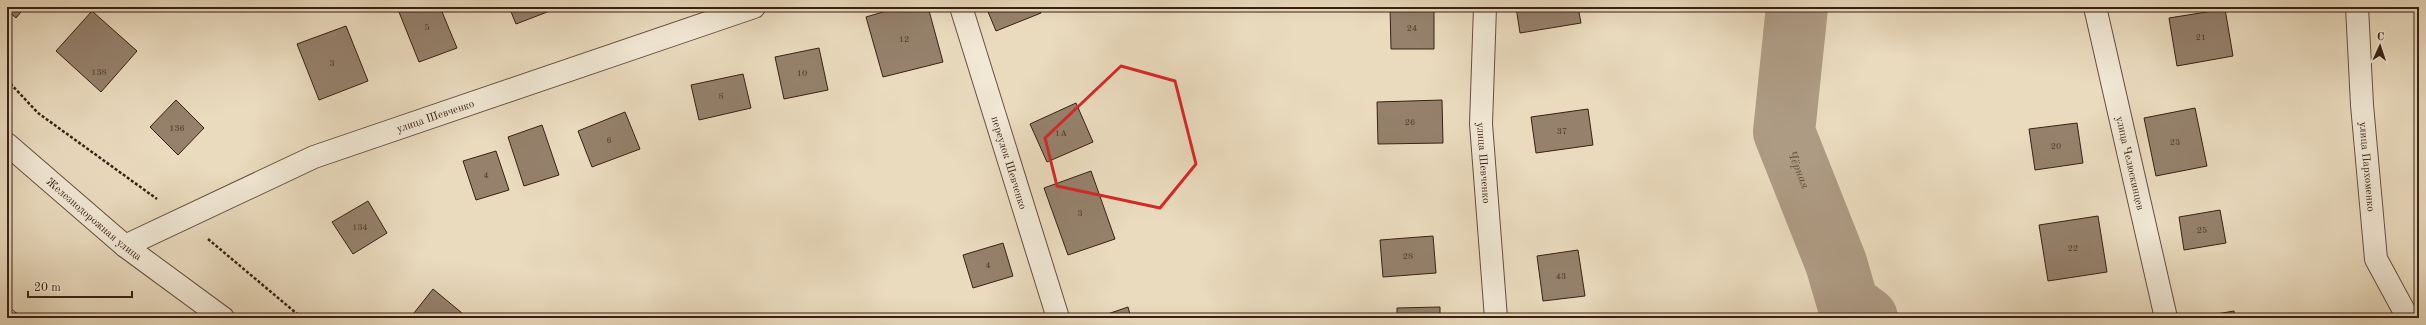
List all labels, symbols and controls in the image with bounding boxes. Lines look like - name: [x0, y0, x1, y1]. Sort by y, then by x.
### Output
- house number: 5: [424, 23, 430, 32]
- house number: 24: [1407, 24, 1417, 33]
- north arrow: [2360, 26, 2400, 66]
- text: С: [2377, 32, 2384, 43]
- house number: 21: [2196, 33, 2206, 42]
- house number: 12: [899, 35, 909, 44]
- house number: 3: [329, 59, 335, 68]
- house number: 138: [91, 68, 107, 77]
- house number: 10: [797, 69, 807, 78]
- house number: 8: [718, 92, 724, 101]
- street label: улица Шевченко: [395, 99, 476, 135]
- street label: переулок Шевченко: [988, 115, 1028, 211]
- street label: улица Челюскинцев: [2113, 115, 2145, 211]
- house number: 26: [1405, 118, 1415, 127]
- street label: улица Пархоменко: [2357, 121, 2376, 212]
- street label: улица Шевченко: [1474, 122, 1491, 204]
- house number: 136: [169, 124, 185, 133]
- house number: 37: [1557, 127, 1567, 136]
- house number: 1А: [1055, 129, 1067, 138]
- house number: 6: [606, 136, 612, 145]
- house number: 23: [2170, 138, 2180, 147]
- house number: 20: [2051, 142, 2061, 151]
- water label: Чёрная: [1785, 149, 1811, 191]
- house number: 4: [483, 171, 489, 180]
- street label: Железнодорожная улица: [44, 177, 144, 264]
- house number: 3: [1077, 209, 1083, 218]
- house number: 134: [352, 223, 368, 232]
- house number: 25: [2197, 226, 2207, 235]
- house number: 22: [2068, 244, 2078, 253]
- house number: 28: [1403, 252, 1413, 261]
- house number: 4: [985, 261, 991, 270]
- house number: 43: [1556, 272, 1566, 281]
- scale bar: [28, 273, 132, 299]
- text: 20 m: [34, 282, 61, 294]

